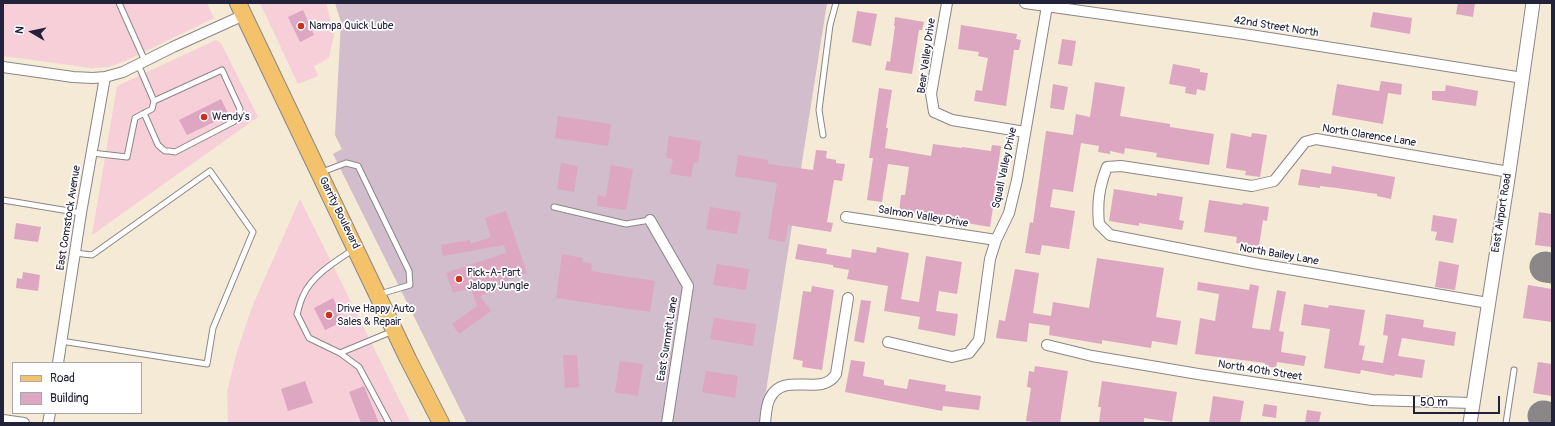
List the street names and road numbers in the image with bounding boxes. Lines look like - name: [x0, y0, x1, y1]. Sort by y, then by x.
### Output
- street label: 42nd Street North: [1233, 14, 1319, 40]
- street label: Bear Valley Drive: [915, 17, 939, 95]
- street label: North Clarence Lane: [1321, 122, 1417, 150]
- street label: Squall Valley Drive: [990, 126, 1020, 210]
- street label: East Comstock Avenue: [54, 165, 84, 271]
- street label: East Airport Road: [1489, 172, 1515, 254]
- street label: Garrity Boulevard: [316, 175, 362, 251]
- street label: Salmon Valley Drive: [877, 203, 969, 231]
- street label: North Bailey Lane: [1238, 242, 1320, 268]
- street label: East Summit Lane: [655, 296, 681, 382]
- street label: North 40th Street: [1217, 358, 1303, 384]

